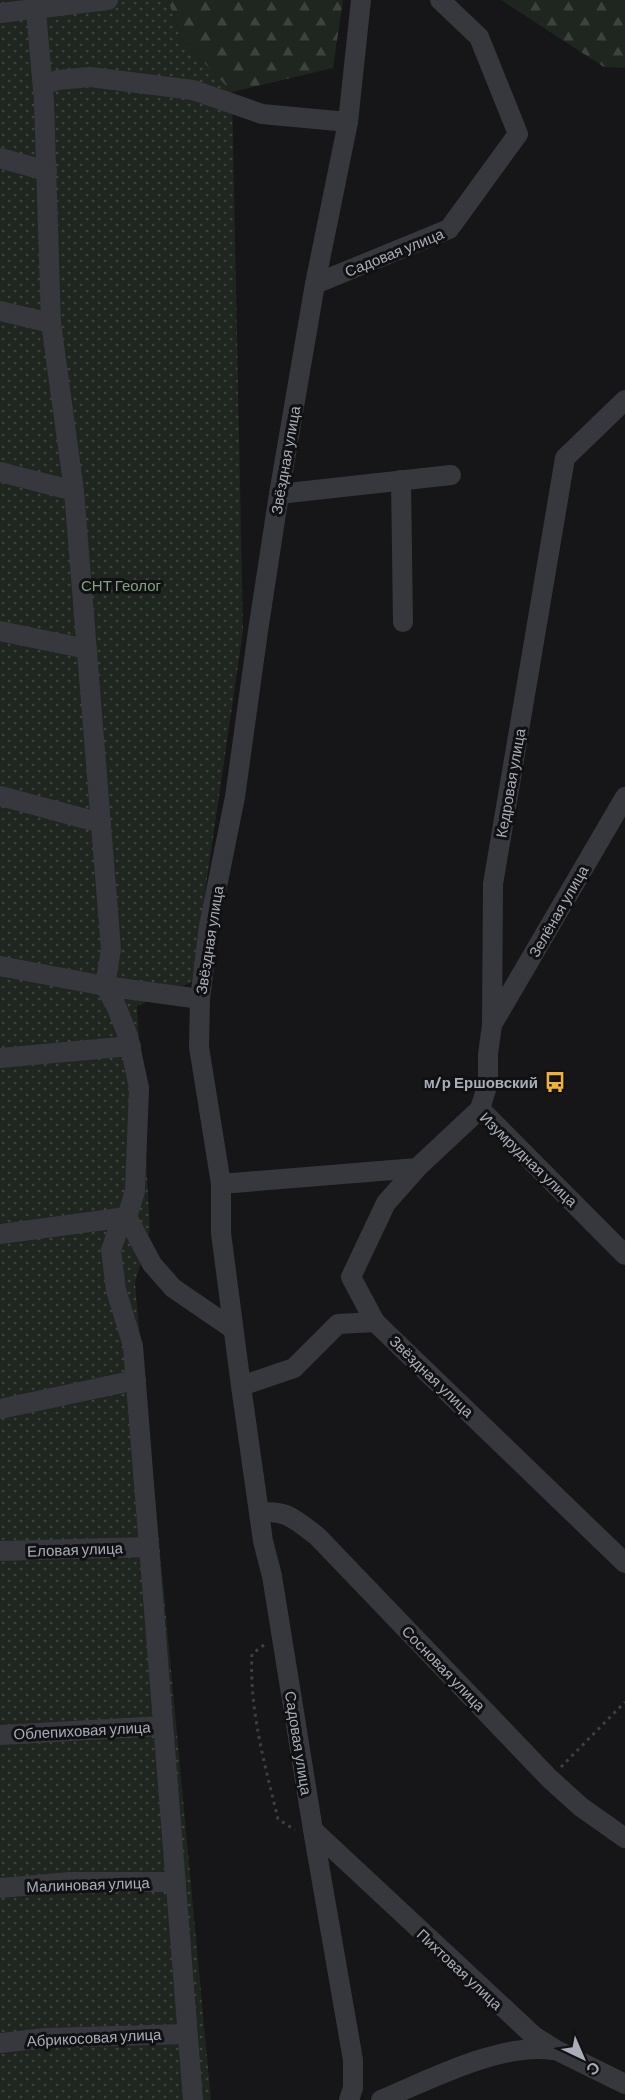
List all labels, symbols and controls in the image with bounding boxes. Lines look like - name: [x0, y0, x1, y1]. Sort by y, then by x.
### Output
- street label: Садовая улица: [342, 224, 447, 280]
- street label: Звёздная улица: [267, 404, 303, 516]
- park label: СНТ Геолог: [81, 576, 162, 594]
- street label: Кедровая улица: [492, 726, 529, 839]
- street label: Зелёная улица: [524, 861, 592, 960]
- street label: Звёздная улица: [192, 884, 227, 996]
- bus stop icon: м/р Ершовский: [543, 1070, 567, 1094]
- place label: м/р Ершовский: [424, 1073, 538, 1091]
- street label: Изумрудная улица: [477, 1108, 582, 1210]
- street label: Звёздная улица: [386, 1331, 478, 1421]
- street label: Еловая улица: [27, 1538, 124, 1560]
- street label: Сосновая улица: [399, 1622, 490, 1715]
- street label: Садовая улица: [282, 1690, 316, 1797]
- street label: Облепиховая улица: [13, 1717, 152, 1743]
- street label: Малиновая улица: [26, 1873, 151, 1895]
- street label: Пихтовая улица: [414, 1925, 507, 2014]
- street label: Абрикосовая улица: [26, 2024, 162, 2050]
- north arrow: [553, 2028, 613, 2088]
- text: С: [583, 2058, 605, 2080]

